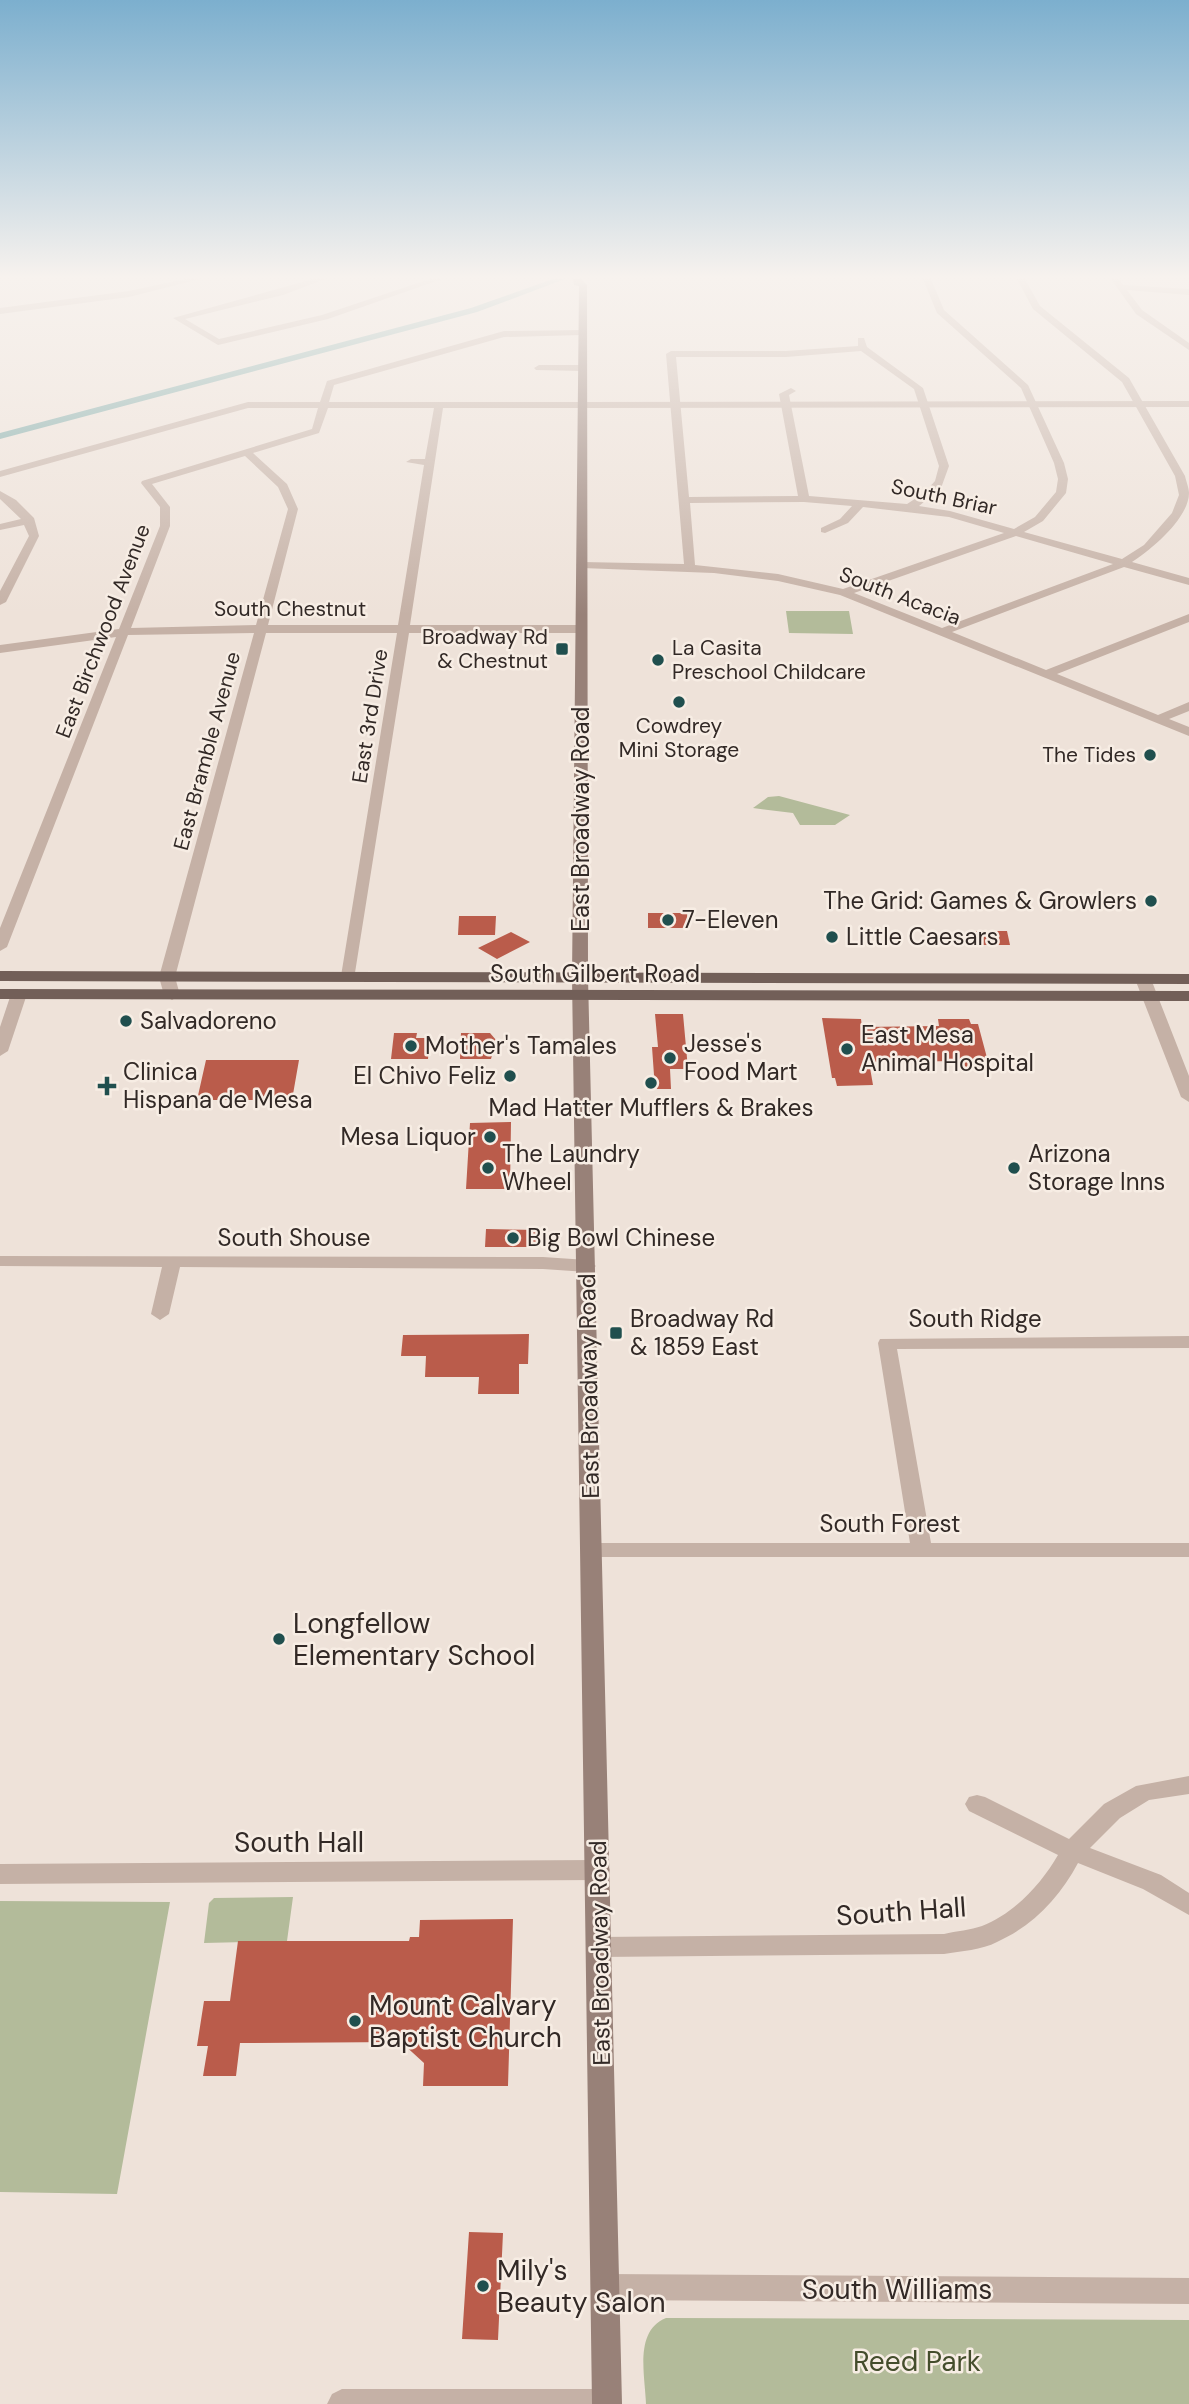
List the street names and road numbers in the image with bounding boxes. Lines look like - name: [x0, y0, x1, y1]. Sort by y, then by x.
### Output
- street label: South Briar: [889, 472, 1000, 522]
- street label: East Birchwood Avenue: [49, 520, 157, 742]
- street label: South Acacia: [835, 560, 965, 632]
- street label: South Chestnut: [214, 595, 366, 623]
- street label: East 3rd Drive: [346, 647, 394, 785]
- street label: East Bramble Avenue: [167, 649, 247, 853]
- street label: East Broadway Road: [565, 706, 596, 932]
- street label: South Gilbert Road: [490, 958, 700, 989]
- street label: South Shouse: [218, 1222, 370, 1253]
- street label: East Broadway Road: [571, 1273, 606, 1499]
- street label: South Ridge: [908, 1303, 1042, 1334]
- street label: South Forest: [819, 1508, 961, 1539]
- street label: South Hall: [234, 1824, 364, 1861]
- street label: East Broadway Road: [582, 1840, 617, 2066]
- street label: South Hall: [835, 1889, 967, 1934]
- street label: South Williams: [802, 2271, 992, 2308]

